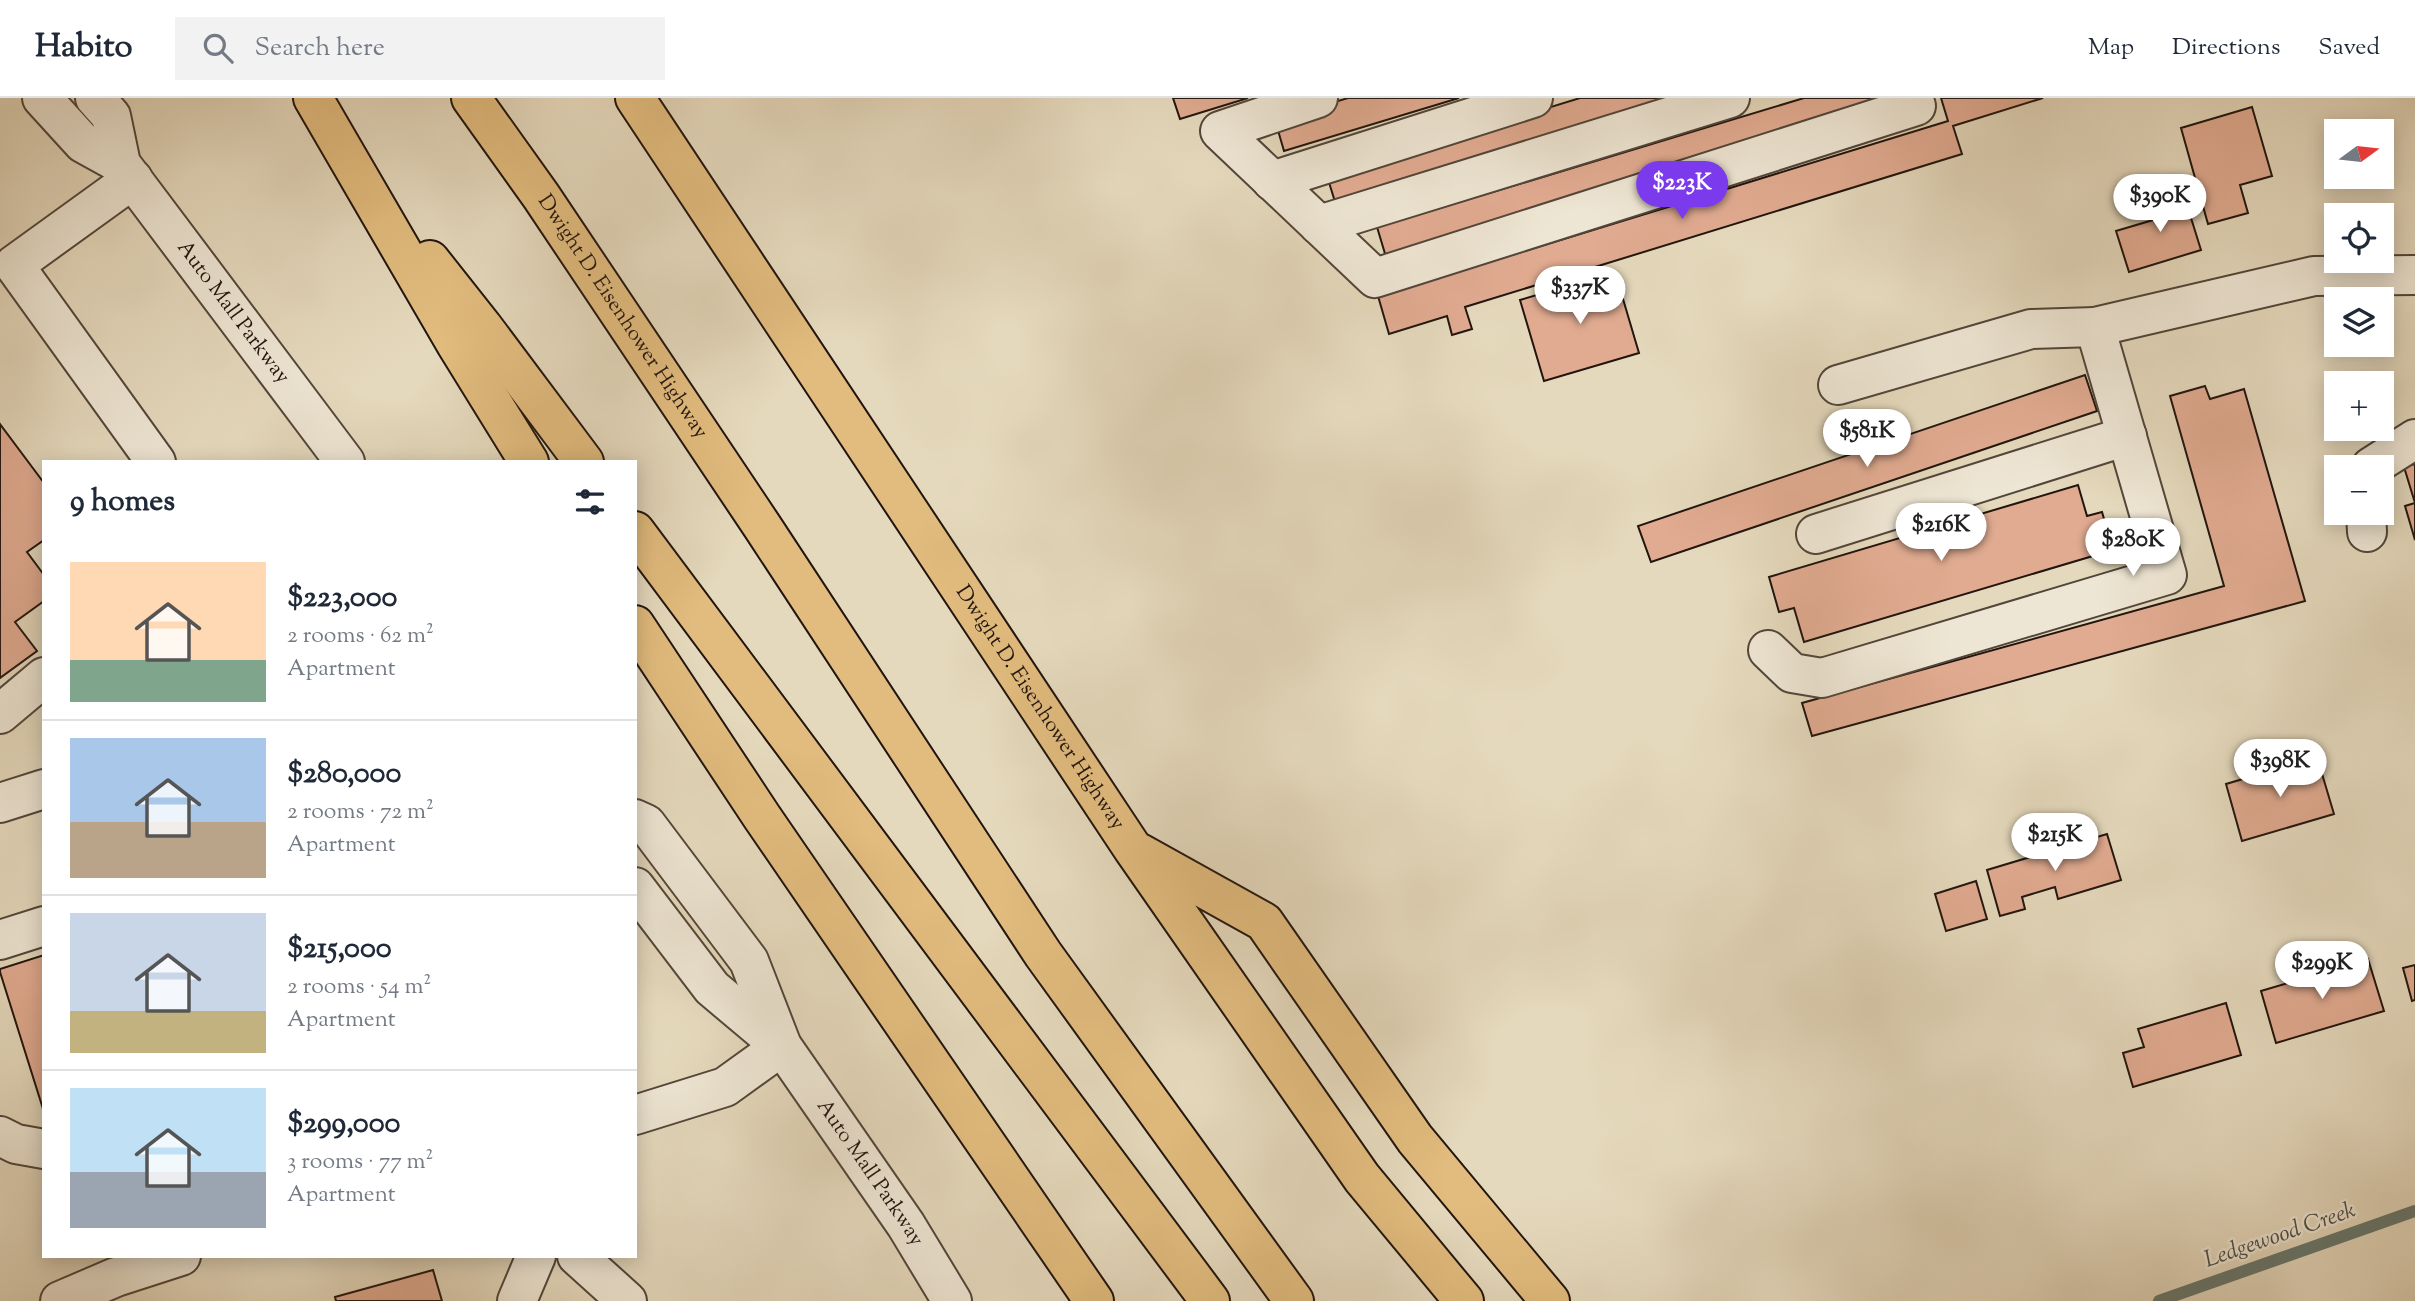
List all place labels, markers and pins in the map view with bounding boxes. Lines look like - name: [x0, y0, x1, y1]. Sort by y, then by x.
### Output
- pin: $223K: [1633, 162, 1731, 221]
- pin: $390K: [2111, 174, 2209, 234]
- pin: $337K: [1531, 266, 1629, 326]
- pin: $581K: [1818, 410, 1916, 469]
- pin: $216K: [1892, 504, 1990, 563]
- pin: $280K: [2084, 518, 2182, 578]
- pin: $398K: [2231, 740, 2329, 799]
- pin: $215K: [2006, 814, 2104, 873]
- pin: $299K: [2273, 942, 2371, 1001]

